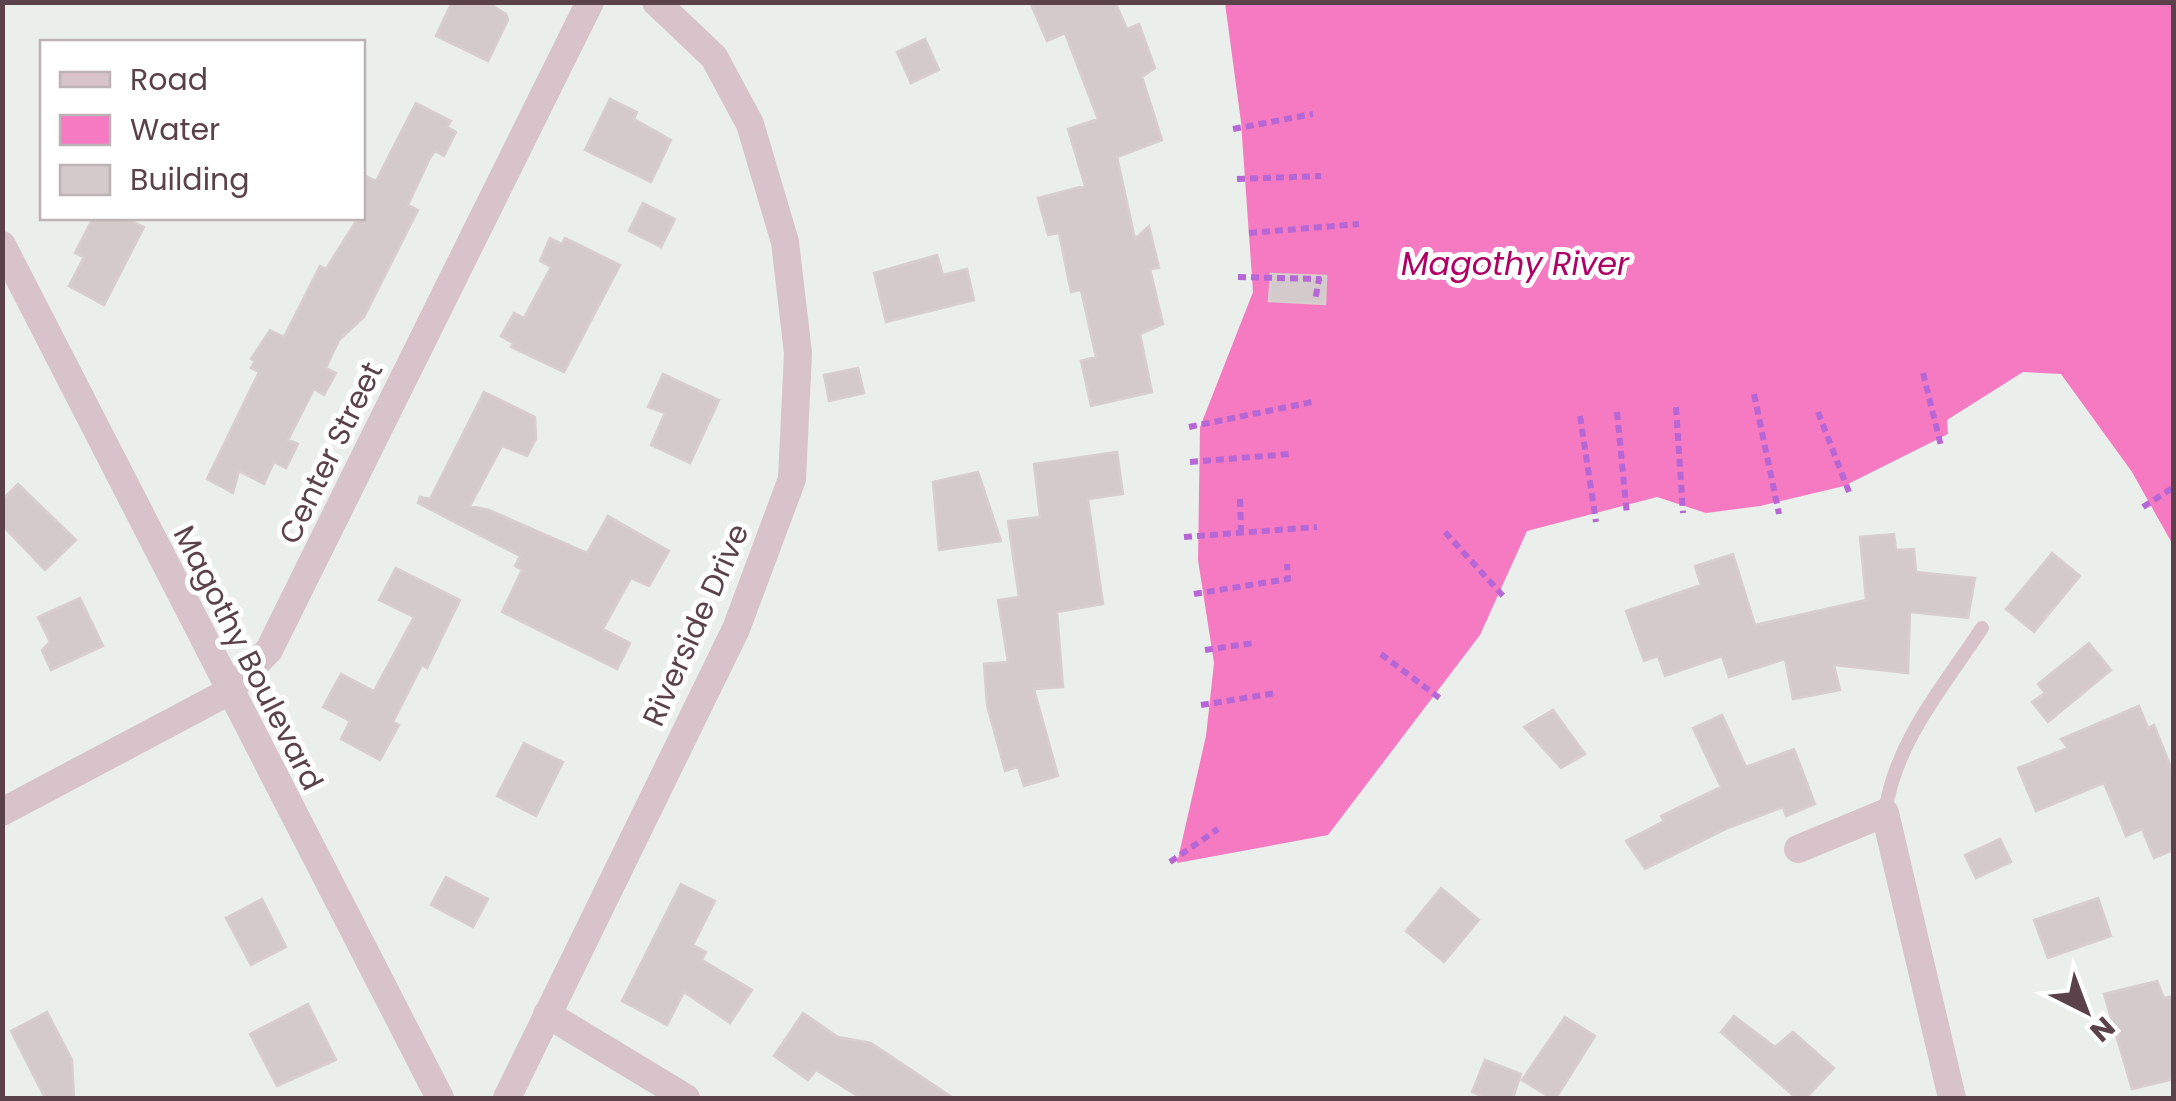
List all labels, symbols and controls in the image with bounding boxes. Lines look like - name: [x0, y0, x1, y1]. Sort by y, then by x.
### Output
- legend: [40, 40, 365, 220]
- text: Road: [130, 58, 208, 101]
- text: Water: [130, 108, 220, 151]
- text: Building: [130, 158, 250, 201]
- water label: Magothy River: [1401, 241, 1630, 286]
- street label: Center Street: [268, 355, 393, 551]
- street label: Riverside Drive: [632, 517, 759, 733]
- street label: Magothy Boulevard: [163, 518, 334, 798]
- north arrow: [2036, 961, 2136, 1061]
- text: N: [2082, 1008, 2123, 1051]

